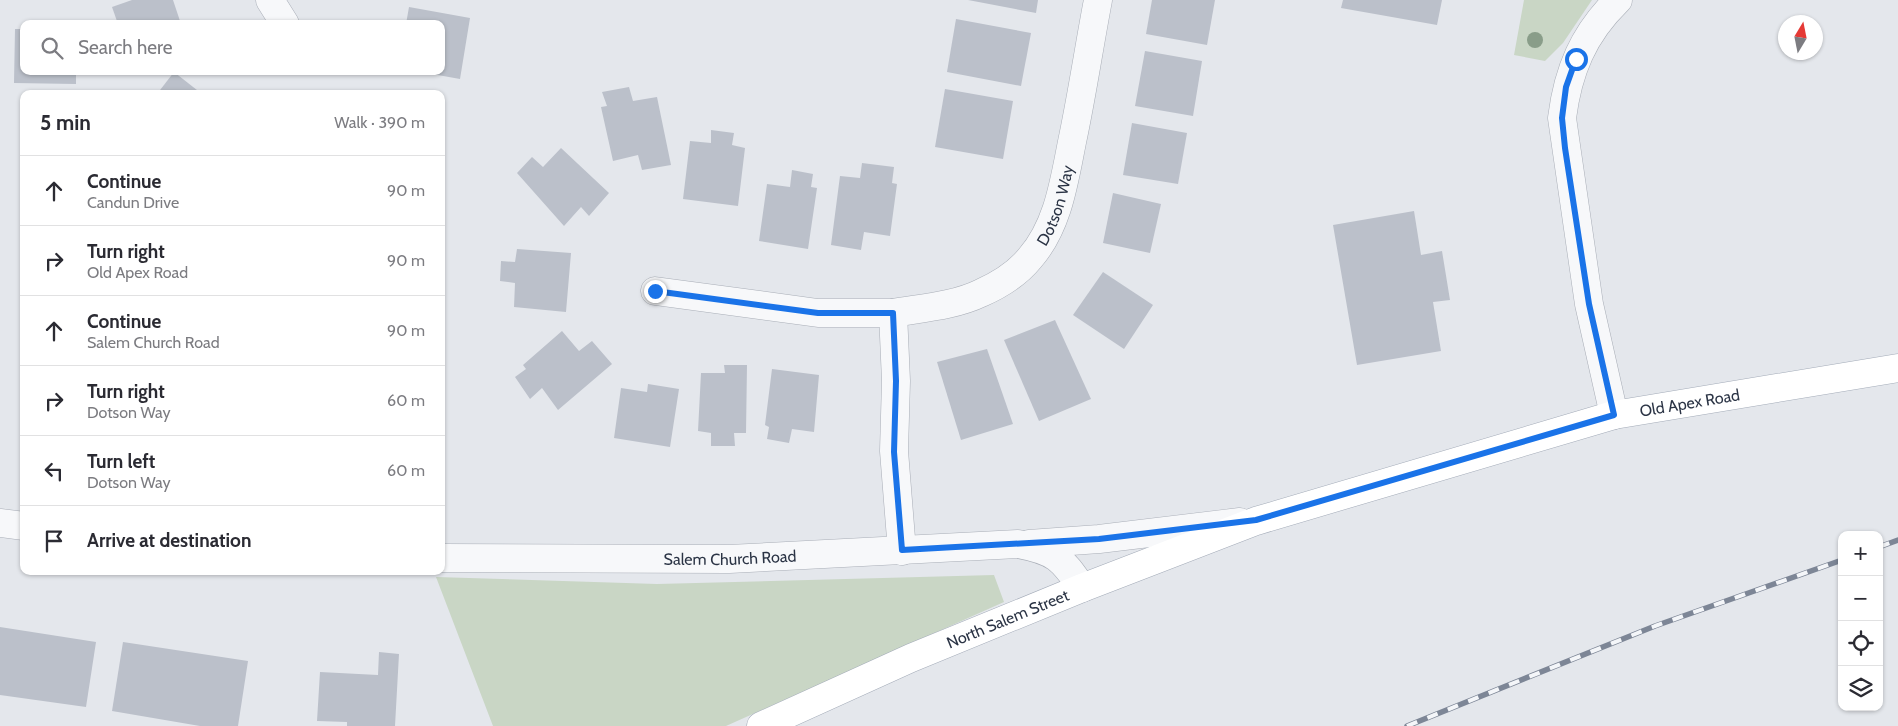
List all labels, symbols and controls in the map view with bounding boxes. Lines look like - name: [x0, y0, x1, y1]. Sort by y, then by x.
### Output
- north arrow: [1778, 15, 1823, 60]
- search box: [20, 20, 445, 75]
- icon: search: [38, 34, 66, 62]
- text: Search here: [78, 36, 172, 59]
- route start: [1565, 48, 1588, 71]
- text: 5 min: [40, 110, 91, 135]
- text: Walk · 390 m: [334, 113, 425, 132]
- street label: Dotson Way: [1032, 163, 1077, 249]
- text: Continue: [87, 170, 161, 193]
- icon: ahead: [40, 177, 68, 205]
- text: 90 m: [387, 181, 425, 200]
- text: Candun Drive: [87, 193, 179, 212]
- text: Turn right: [87, 240, 165, 263]
- icon: right: [40, 247, 68, 275]
- text: 90 m: [387, 251, 425, 270]
- text: Old Apex Road: [87, 263, 188, 282]
- route end: [644, 280, 667, 303]
- text: Continue: [87, 310, 161, 333]
- icon: ahead: [40, 317, 68, 345]
- text: 90 m: [387, 321, 425, 340]
- text: Salem Church Road: [87, 333, 220, 352]
- text: Turn right: [87, 380, 165, 403]
- street label: Old Apex Road: [1638, 385, 1741, 420]
- icon: right: [40, 387, 68, 415]
- text: 60 m: [387, 391, 425, 410]
- text: Dotson Way: [87, 403, 171, 422]
- text: Turn left: [87, 450, 155, 473]
- icon: left: [40, 457, 68, 485]
- text: 60 m: [387, 461, 425, 480]
- text: Dotson Way: [87, 473, 171, 492]
- icon: arrive: [40, 527, 68, 555]
- text: Arrive at destination: [87, 529, 251, 552]
- map controls: [1838, 531, 1883, 711]
- button: +: [1838, 531, 1883, 576]
- street label: Salem Church Road: [664, 546, 797, 568]
- button: −: [1838, 576, 1883, 621]
- street label: North Salem Street: [944, 585, 1072, 652]
- button: locate: [1838, 621, 1883, 666]
- button: layers: [1838, 666, 1883, 711]

